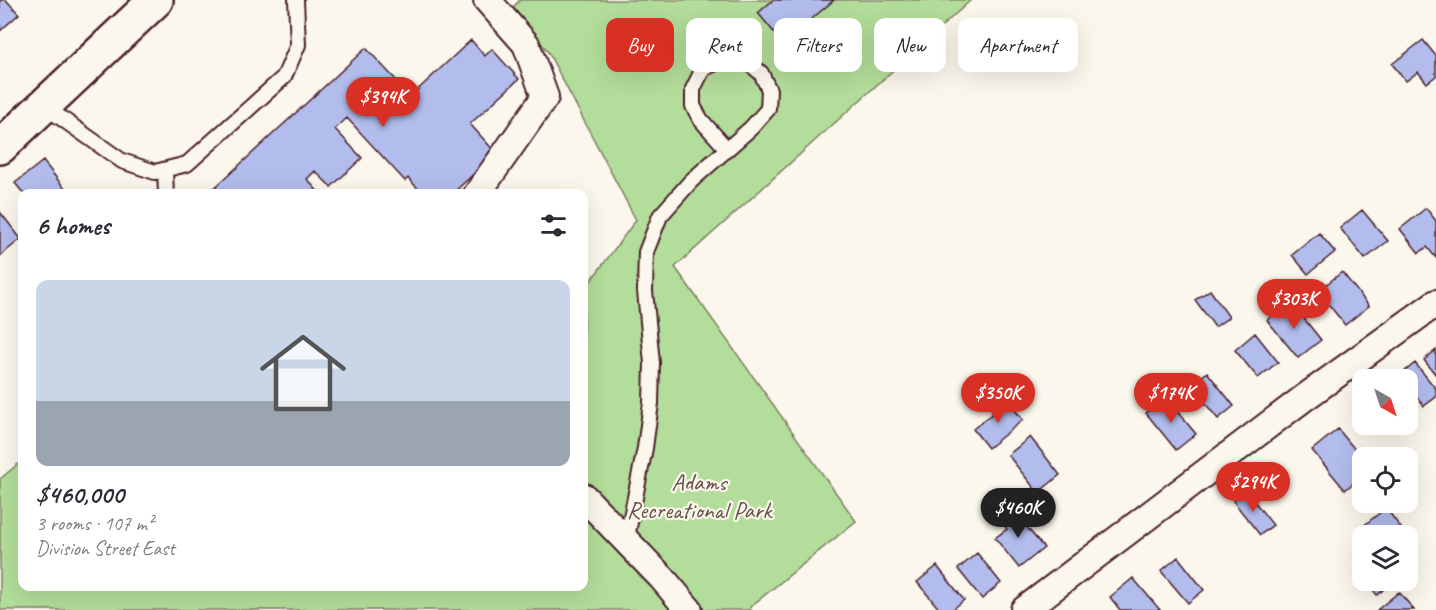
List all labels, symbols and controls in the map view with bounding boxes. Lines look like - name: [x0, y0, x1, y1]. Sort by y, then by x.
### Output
- chip: Buy: [606, 18, 674, 72]
- chip: Rent: [686, 18, 762, 72]
- chip: Filters: [774, 18, 862, 72]
- chip: New: [874, 18, 946, 72]
- chip: Apartment: [958, 18, 1078, 72]
- pin: $394K: [341, 77, 425, 128]
- text: $394K: [360, 84, 406, 109]
- text: 6 homes: [36, 209, 110, 242]
- icon: filters: [537, 209, 570, 242]
- pin: $303K: [1252, 279, 1336, 330]
- text: $303K: [1271, 286, 1317, 311]
- icon: home: [249, 319, 357, 427]
- north arrow: [1352, 369, 1418, 435]
- map controls: [1352, 369, 1418, 591]
- pin: $350K: [956, 373, 1040, 424]
- pin: $174K: [1129, 373, 1213, 424]
- text: $350K: [975, 380, 1021, 405]
- text: $174K: [1148, 380, 1194, 405]
- button: locate: [1352, 447, 1418, 513]
- pin: $294K: [1211, 462, 1295, 513]
- park label: Adams Recreational Park: [627, 467, 774, 525]
- text: $294K: [1230, 469, 1276, 494]
- text: $460,000: [36, 478, 124, 511]
- pin: $460K: [976, 488, 1060, 539]
- text: $460K: [995, 495, 1041, 520]
- text: 3 rooms · 107 m²: [36, 511, 153, 536]
- button: layers: [1352, 525, 1418, 591]
- text: Division Street East: [36, 536, 175, 561]

